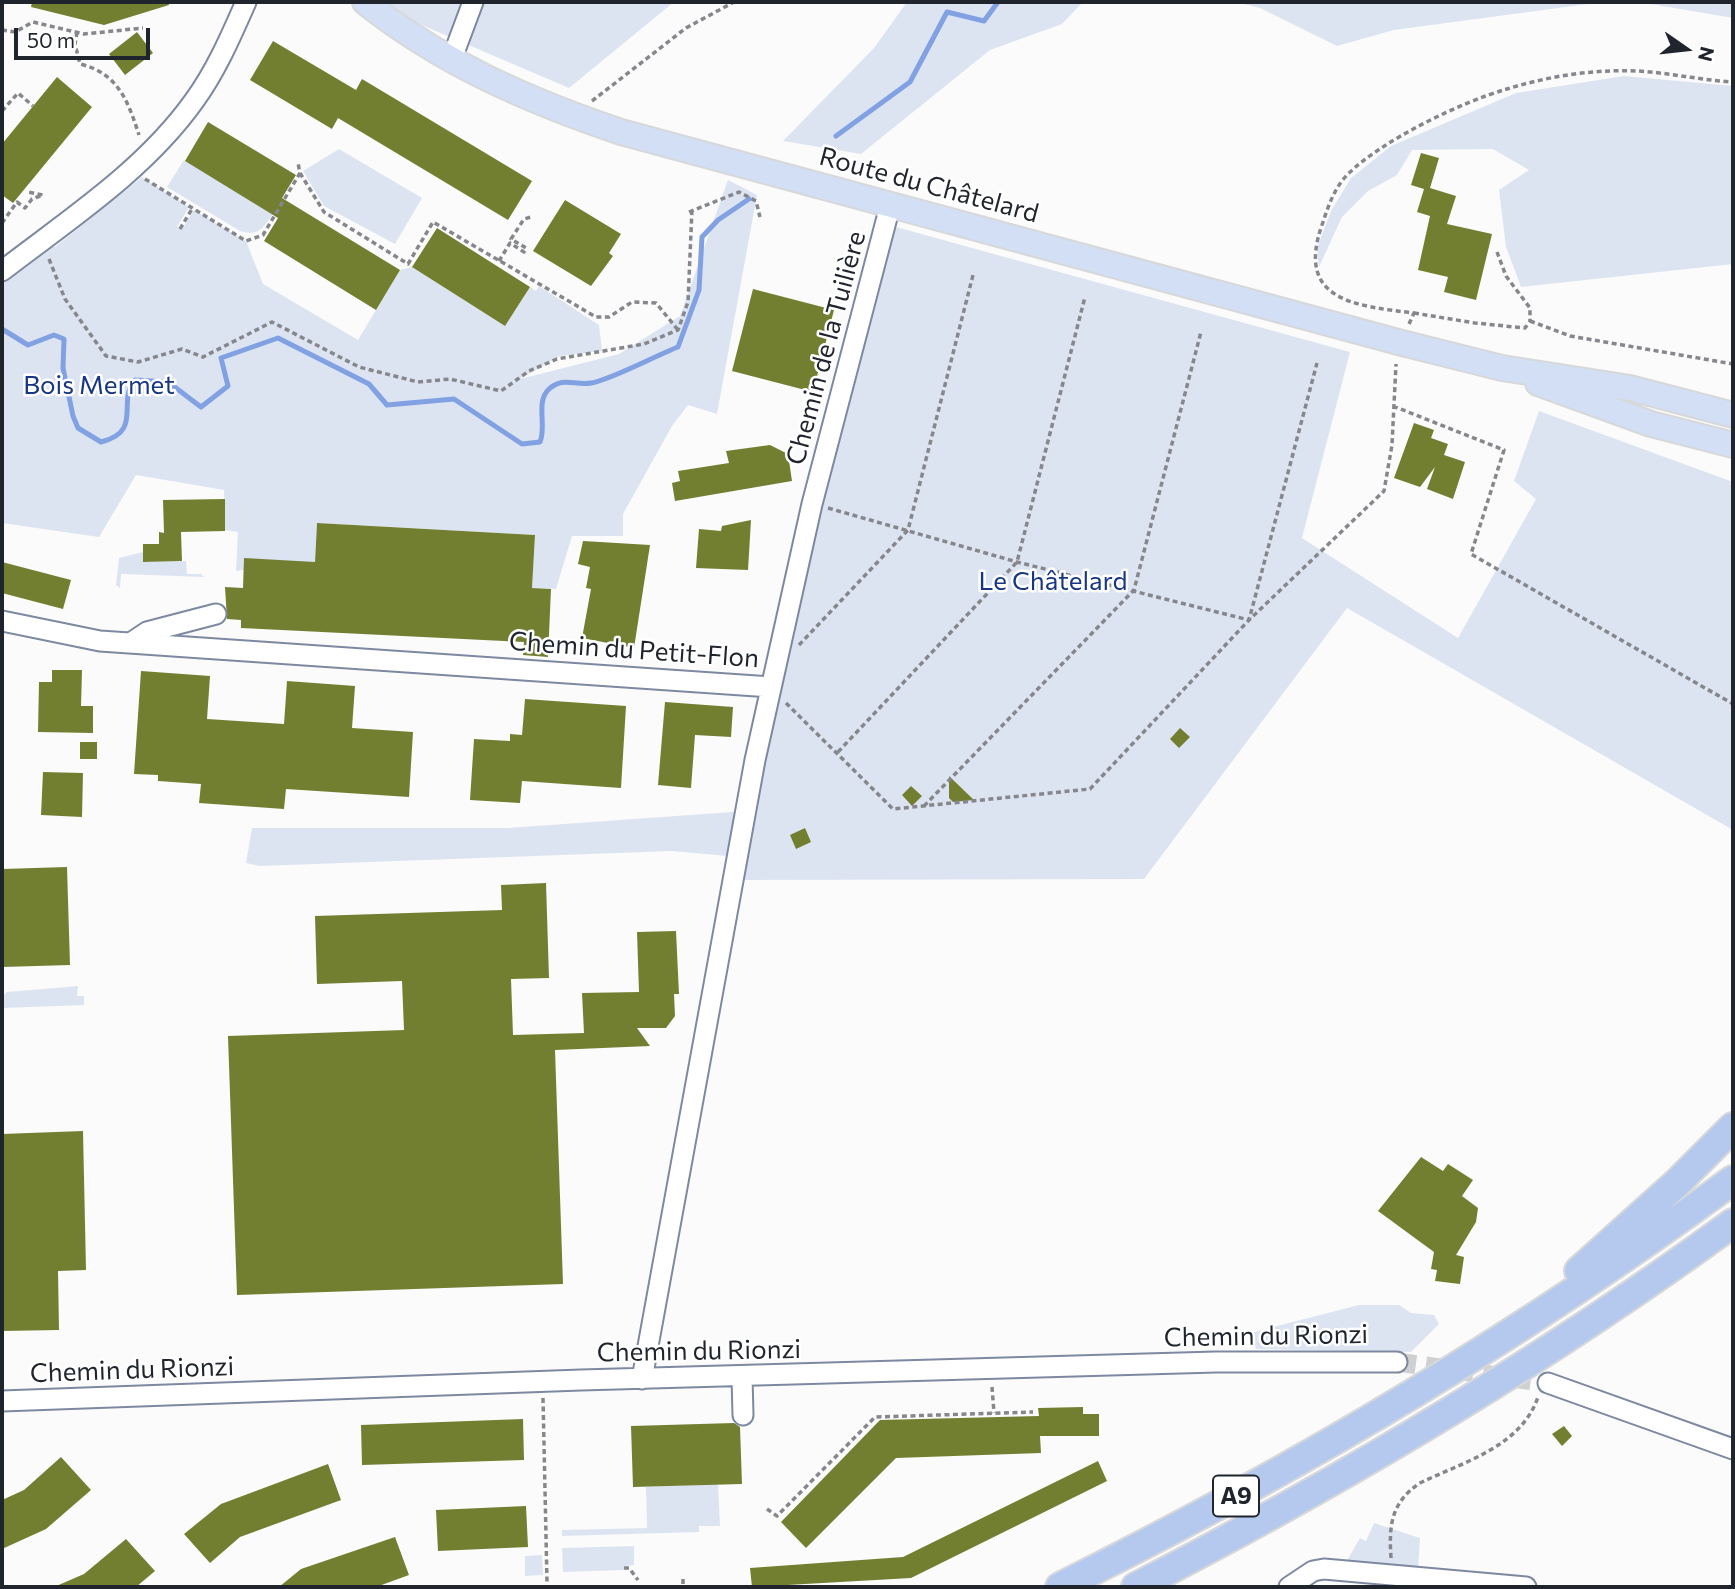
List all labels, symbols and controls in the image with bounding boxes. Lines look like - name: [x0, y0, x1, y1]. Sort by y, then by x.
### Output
- scale bar: [18, 14, 154, 58]
- north arrow: [1651, 14, 1721, 84]
- text: 50 m: [27, 27, 75, 52]
- text: N: [1694, 44, 1720, 64]
- street label: Route du Châtelard: [816, 141, 1042, 229]
- street label: Chemin de la Tuilière: [780, 228, 872, 468]
- park label: Bois Mermet: [23, 369, 175, 401]
- park label: Le Châtelard: [978, 565, 1128, 597]
- street label: Chemin du Petit-Flon: [508, 626, 760, 674]
- street label: Chemin du Rionzi: [1164, 1319, 1368, 1353]
- street label: Chemin du Rionzi: [597, 1334, 801, 1368]
- street label: Chemin du Rionzi: [29, 1351, 235, 1389]
- road number: A9: [1213, 1476, 1259, 1516]

